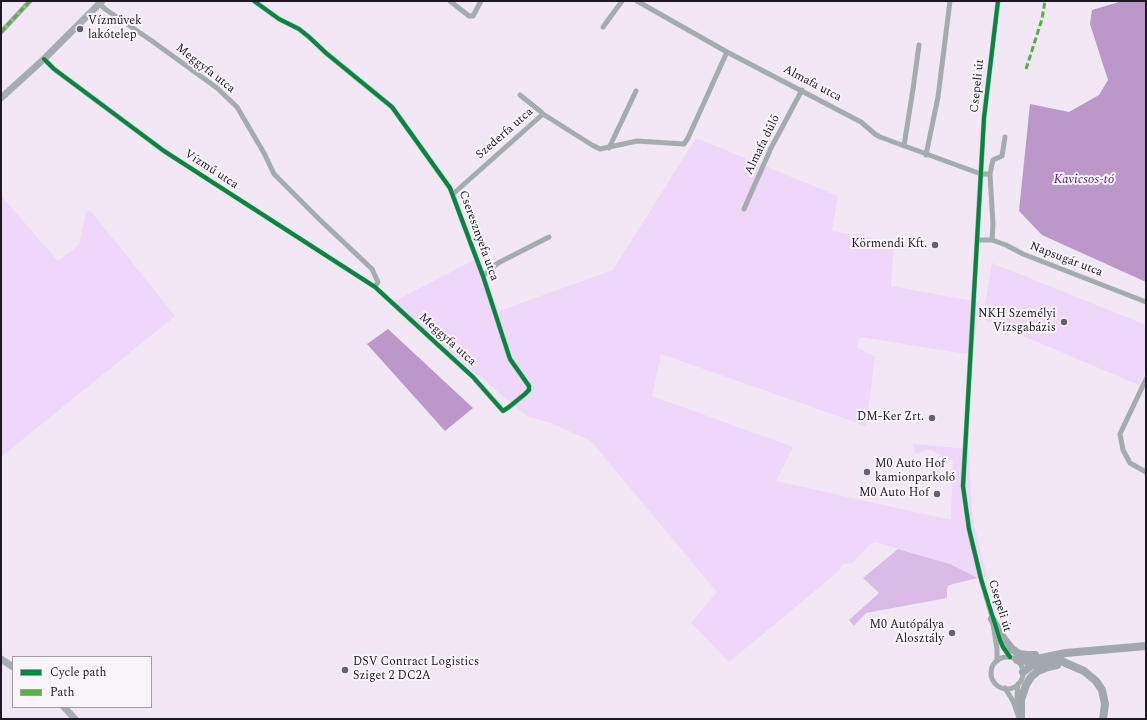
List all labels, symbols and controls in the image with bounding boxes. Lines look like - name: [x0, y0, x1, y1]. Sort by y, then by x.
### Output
- place label: Vízművek lakótelep: [88, 15, 142, 43]
- marker: Vízművek lakótelep: [75, 24, 85, 34]
- street label: Meggyfa utca: [172, 41, 238, 97]
- street label: Csepeli út: [968, 59, 988, 113]
- street label: Almafa utca: [780, 63, 844, 105]
- street label: Szederfa utca: [474, 105, 536, 163]
- street label: Almafa dűlő: [742, 113, 784, 177]
- street label: Vízmű utca: [181, 147, 241, 193]
- water label: Kavicsos-tó: [1054, 172, 1114, 188]
- street label: Cseresznyefa utca: [455, 189, 501, 283]
- place label: Körmendi Kft.: [851, 238, 927, 252]
- marker: Körmendi Kft.: [930, 240, 940, 250]
- street label: Napsugár utca: [1028, 240, 1104, 280]
- place label: NKH Személyi Vizsgabázis: [978, 308, 1056, 336]
- street label: Meggyfa utca: [416, 311, 478, 369]
- marker: NKH Személyi Vizsgabázis: [1059, 317, 1069, 327]
- place label: DM-Ker Zrt.: [857, 411, 924, 425]
- marker: DM-Ker Zrt.: [927, 413, 937, 423]
- place label: M0 Auto Hof kamionparkoló: [875, 458, 955, 486]
- marker: M0 Auto Hof kamionparkoló: [862, 467, 872, 477]
- place label: M0 Auto Hof: [859, 487, 929, 501]
- marker: M0 Auto Hof: [932, 489, 942, 499]
- street label: Csepeli út: [984, 578, 1014, 634]
- place label: M0 Autópálya Alosztály: [869, 619, 944, 647]
- marker: M0 Autópálya Alosztály: [947, 628, 957, 638]
- legend: [12, 656, 152, 708]
- place label: DSV Contract Logistics Sziget 2 DC2A: [353, 656, 479, 684]
- text: Cycle path: [50, 663, 107, 682]
- marker: DSV Contract Logistics Sziget 2 DC2A: [340, 665, 350, 675]
- text: Path: [50, 683, 75, 702]

